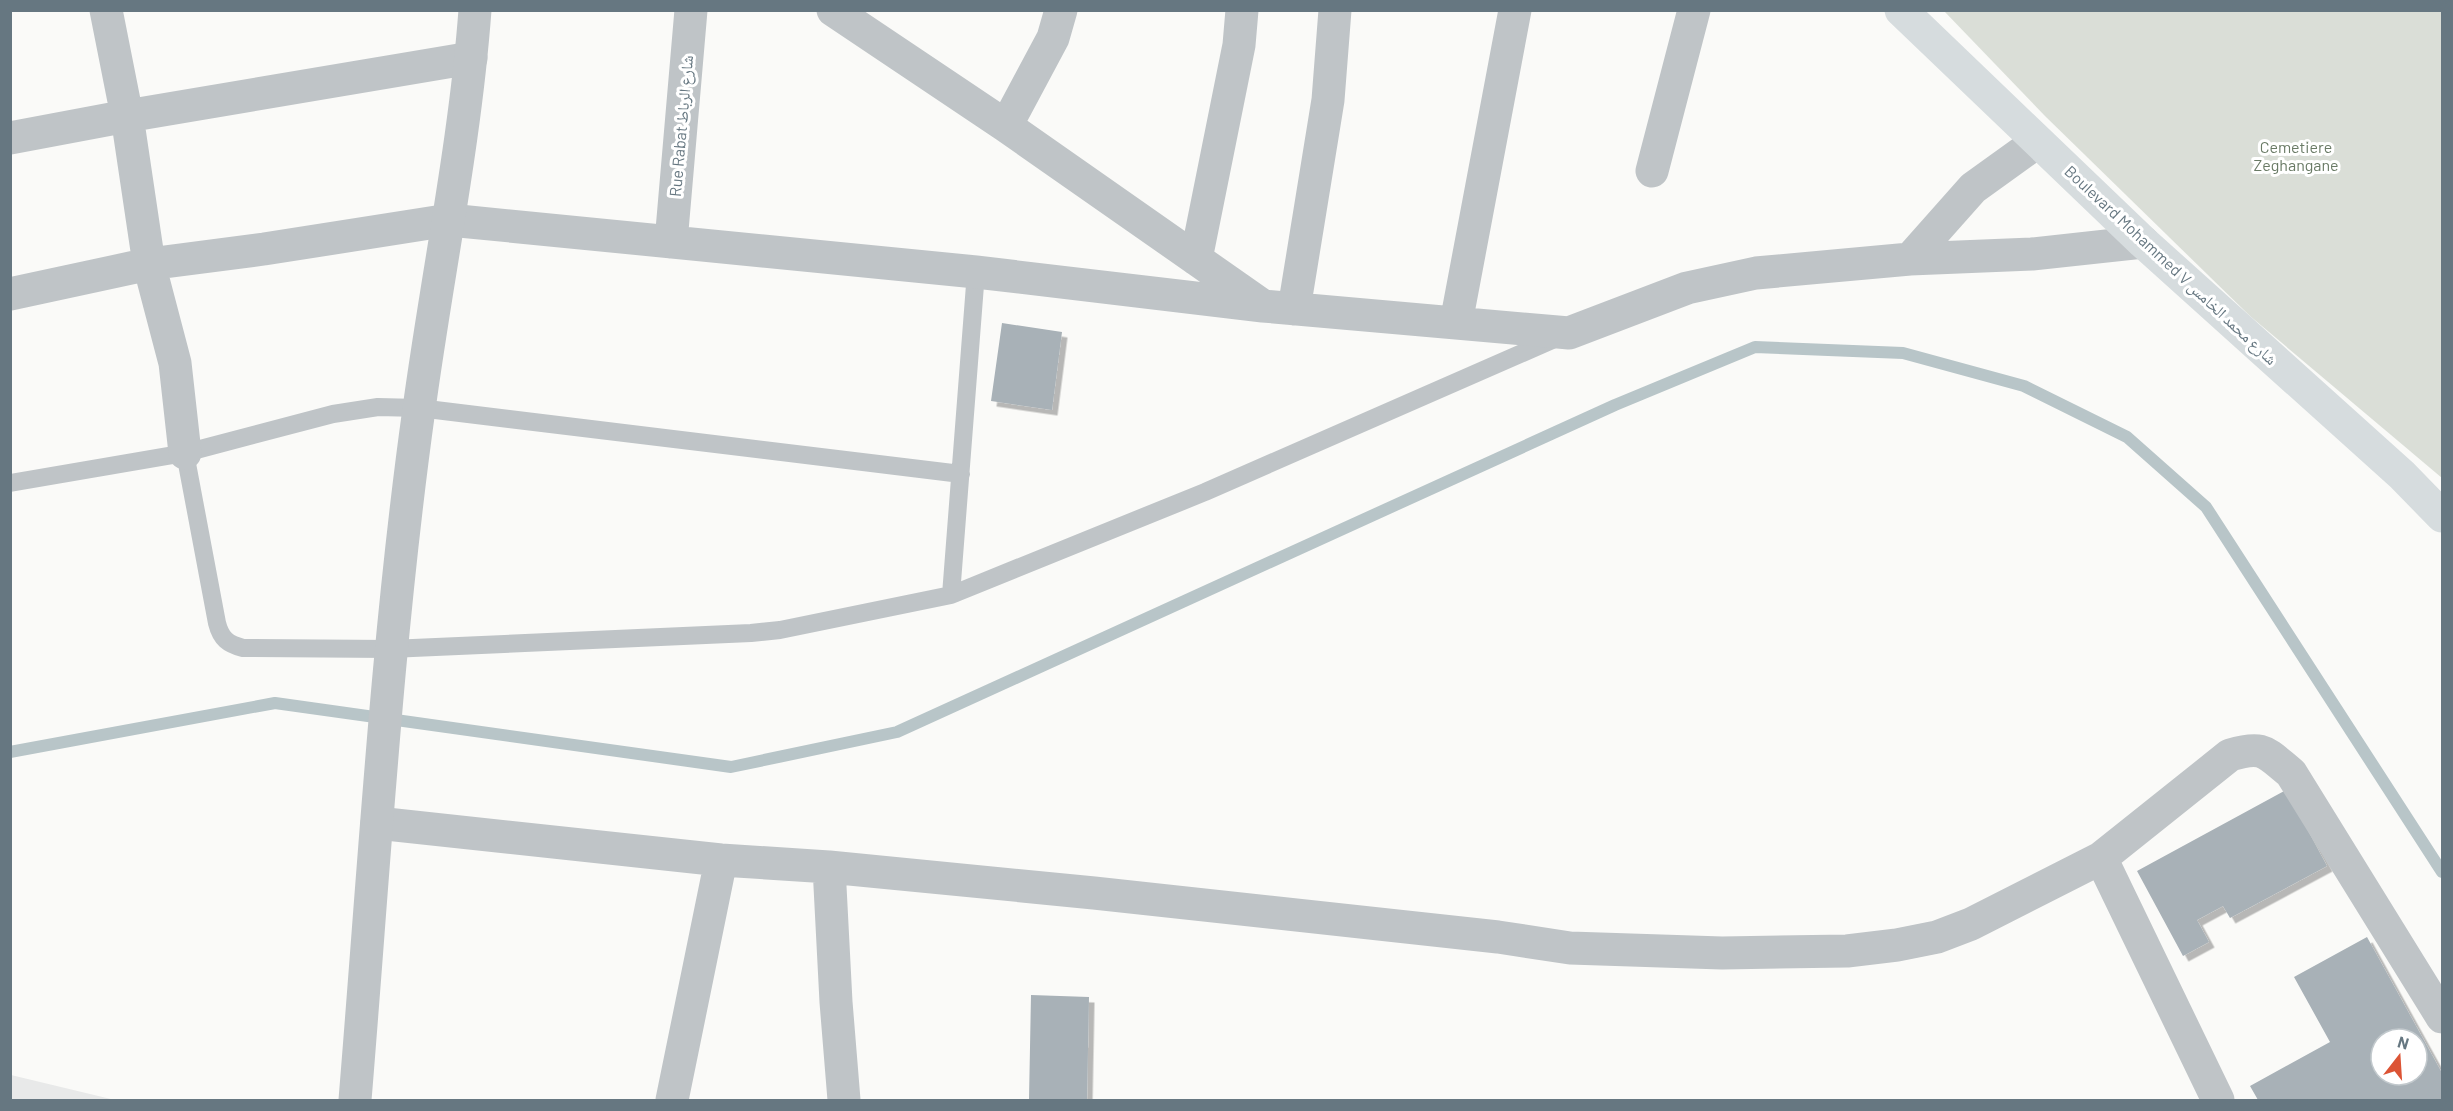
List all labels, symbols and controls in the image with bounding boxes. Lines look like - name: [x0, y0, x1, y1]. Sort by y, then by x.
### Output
- street label: Rue Rabat شارع الرباط: [665, 54, 698, 198]
- park label: Cemetiere Zeghangane: [2253, 137, 2339, 174]
- street label: Boulevard Mohammed V شارع محمد الخامس: [2060, 161, 2281, 370]
- north arrow: [2369, 1027, 2429, 1087]
- text: N: [2396, 1032, 2411, 1053]

